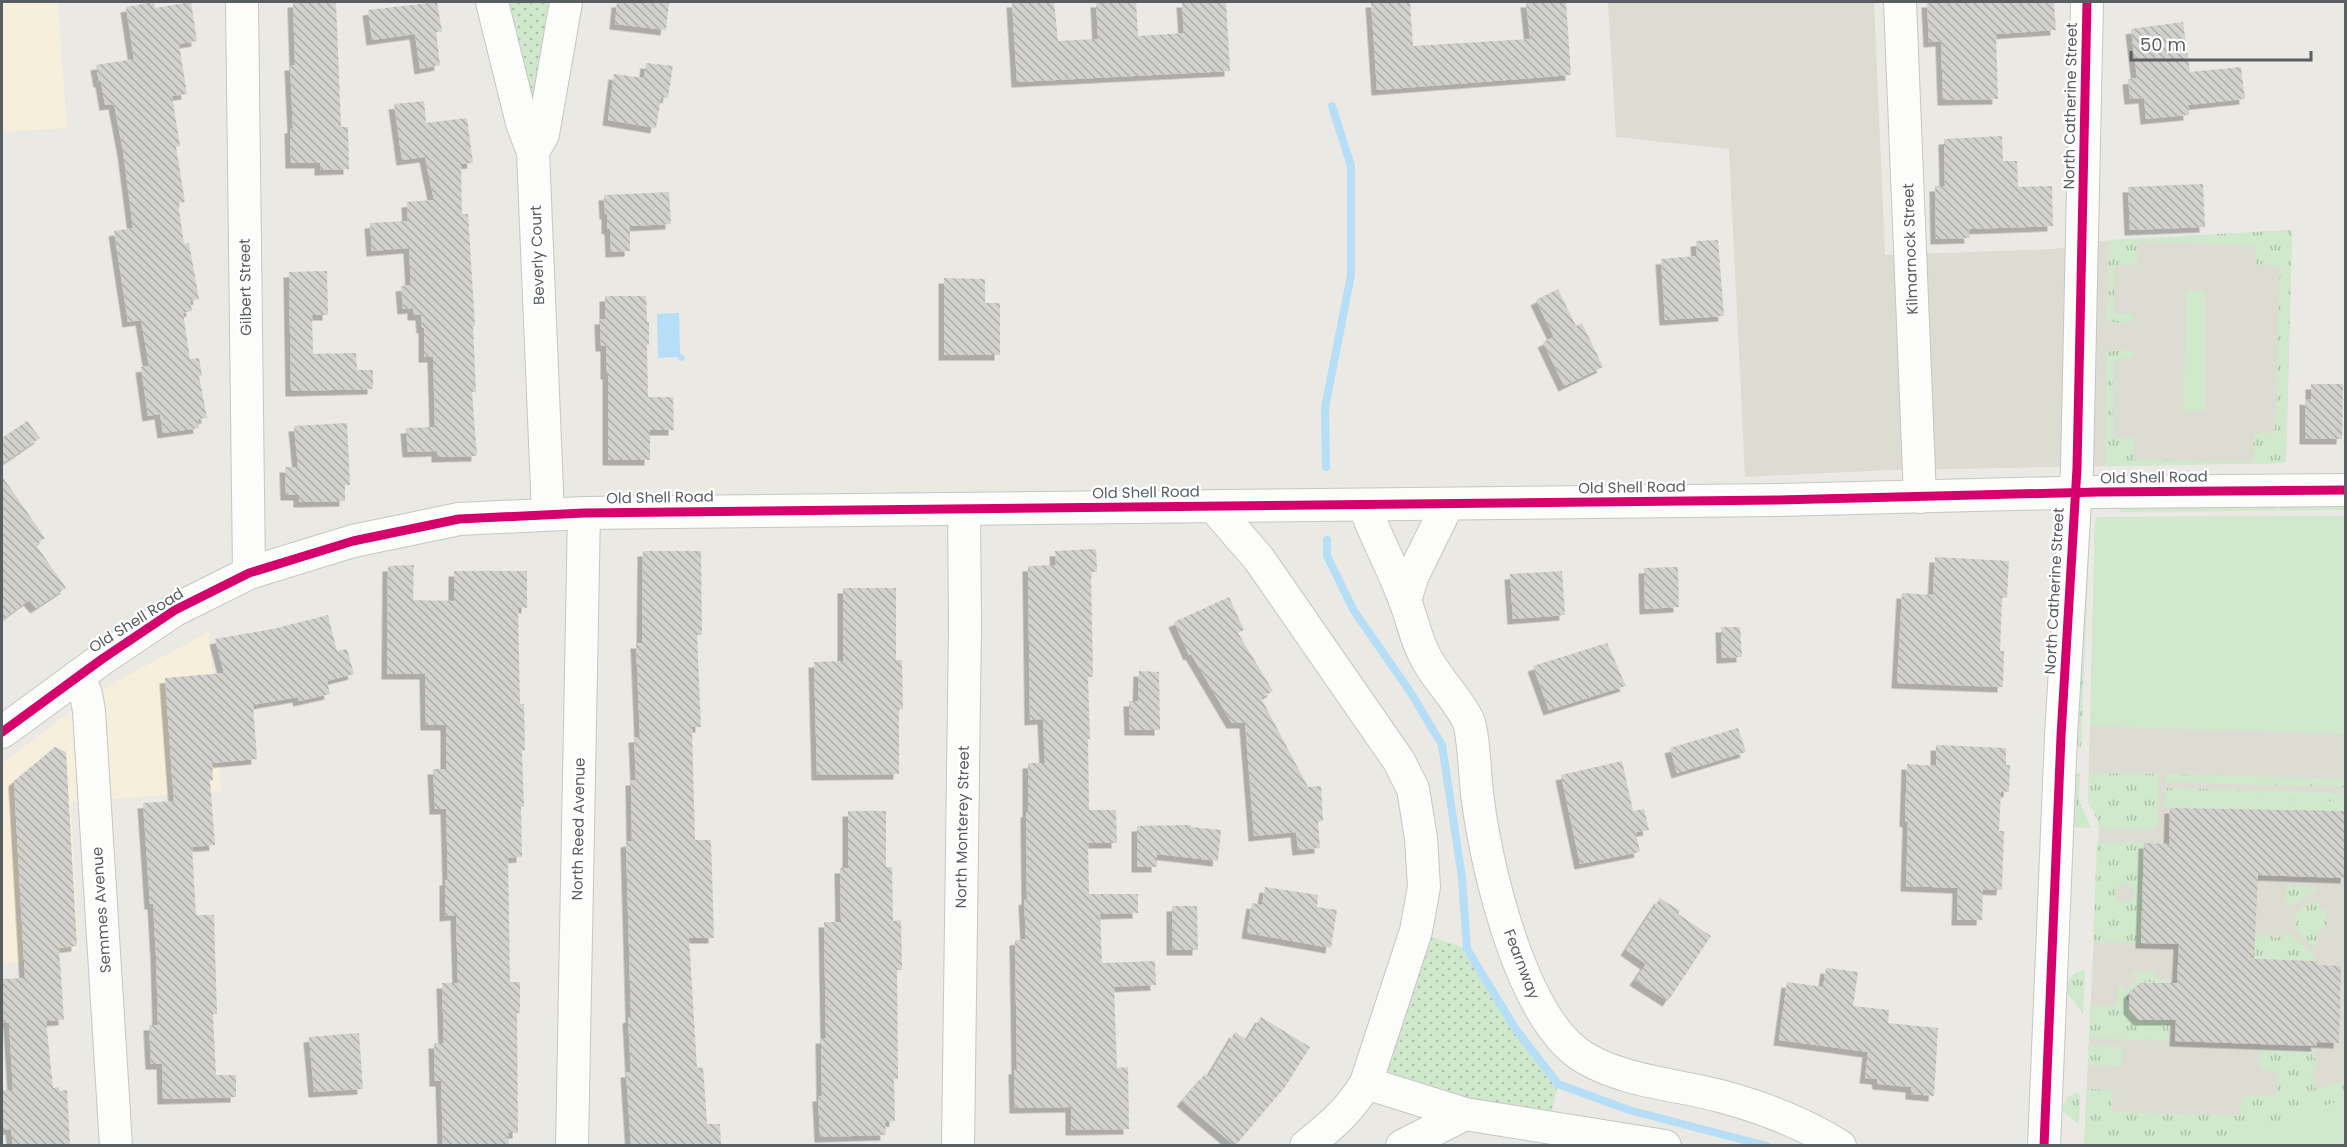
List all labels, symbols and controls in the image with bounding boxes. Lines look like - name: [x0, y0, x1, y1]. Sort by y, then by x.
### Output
- street label: North Catherine Street: [2058, 22, 2082, 190]
- scale bar: [2131, 24, 2311, 62]
- text: 50 m: [2140, 32, 2186, 57]
- street label: Kilmarnock Street: [1897, 183, 1923, 315]
- street label: Beverly Court: [525, 205, 549, 305]
- street label: Gilbert Street: [234, 238, 256, 336]
- street label: Old Shell Road: [2100, 466, 2208, 488]
- street label: Old Shell Road: [1578, 476, 1686, 498]
- street label: Old Shell Road: [1092, 481, 1200, 503]
- street label: Old Shell Road: [606, 486, 714, 508]
- street label: North Catherine Street: [2039, 507, 2069, 675]
- street label: Old Shell Road: [85, 583, 187, 657]
- street label: North Monterey Street: [950, 745, 974, 909]
- street label: North Reed Avenue: [566, 757, 590, 901]
- street label: Semmes Avenue: [86, 846, 116, 974]
- street label: Fearnway: [1499, 926, 1545, 1002]

